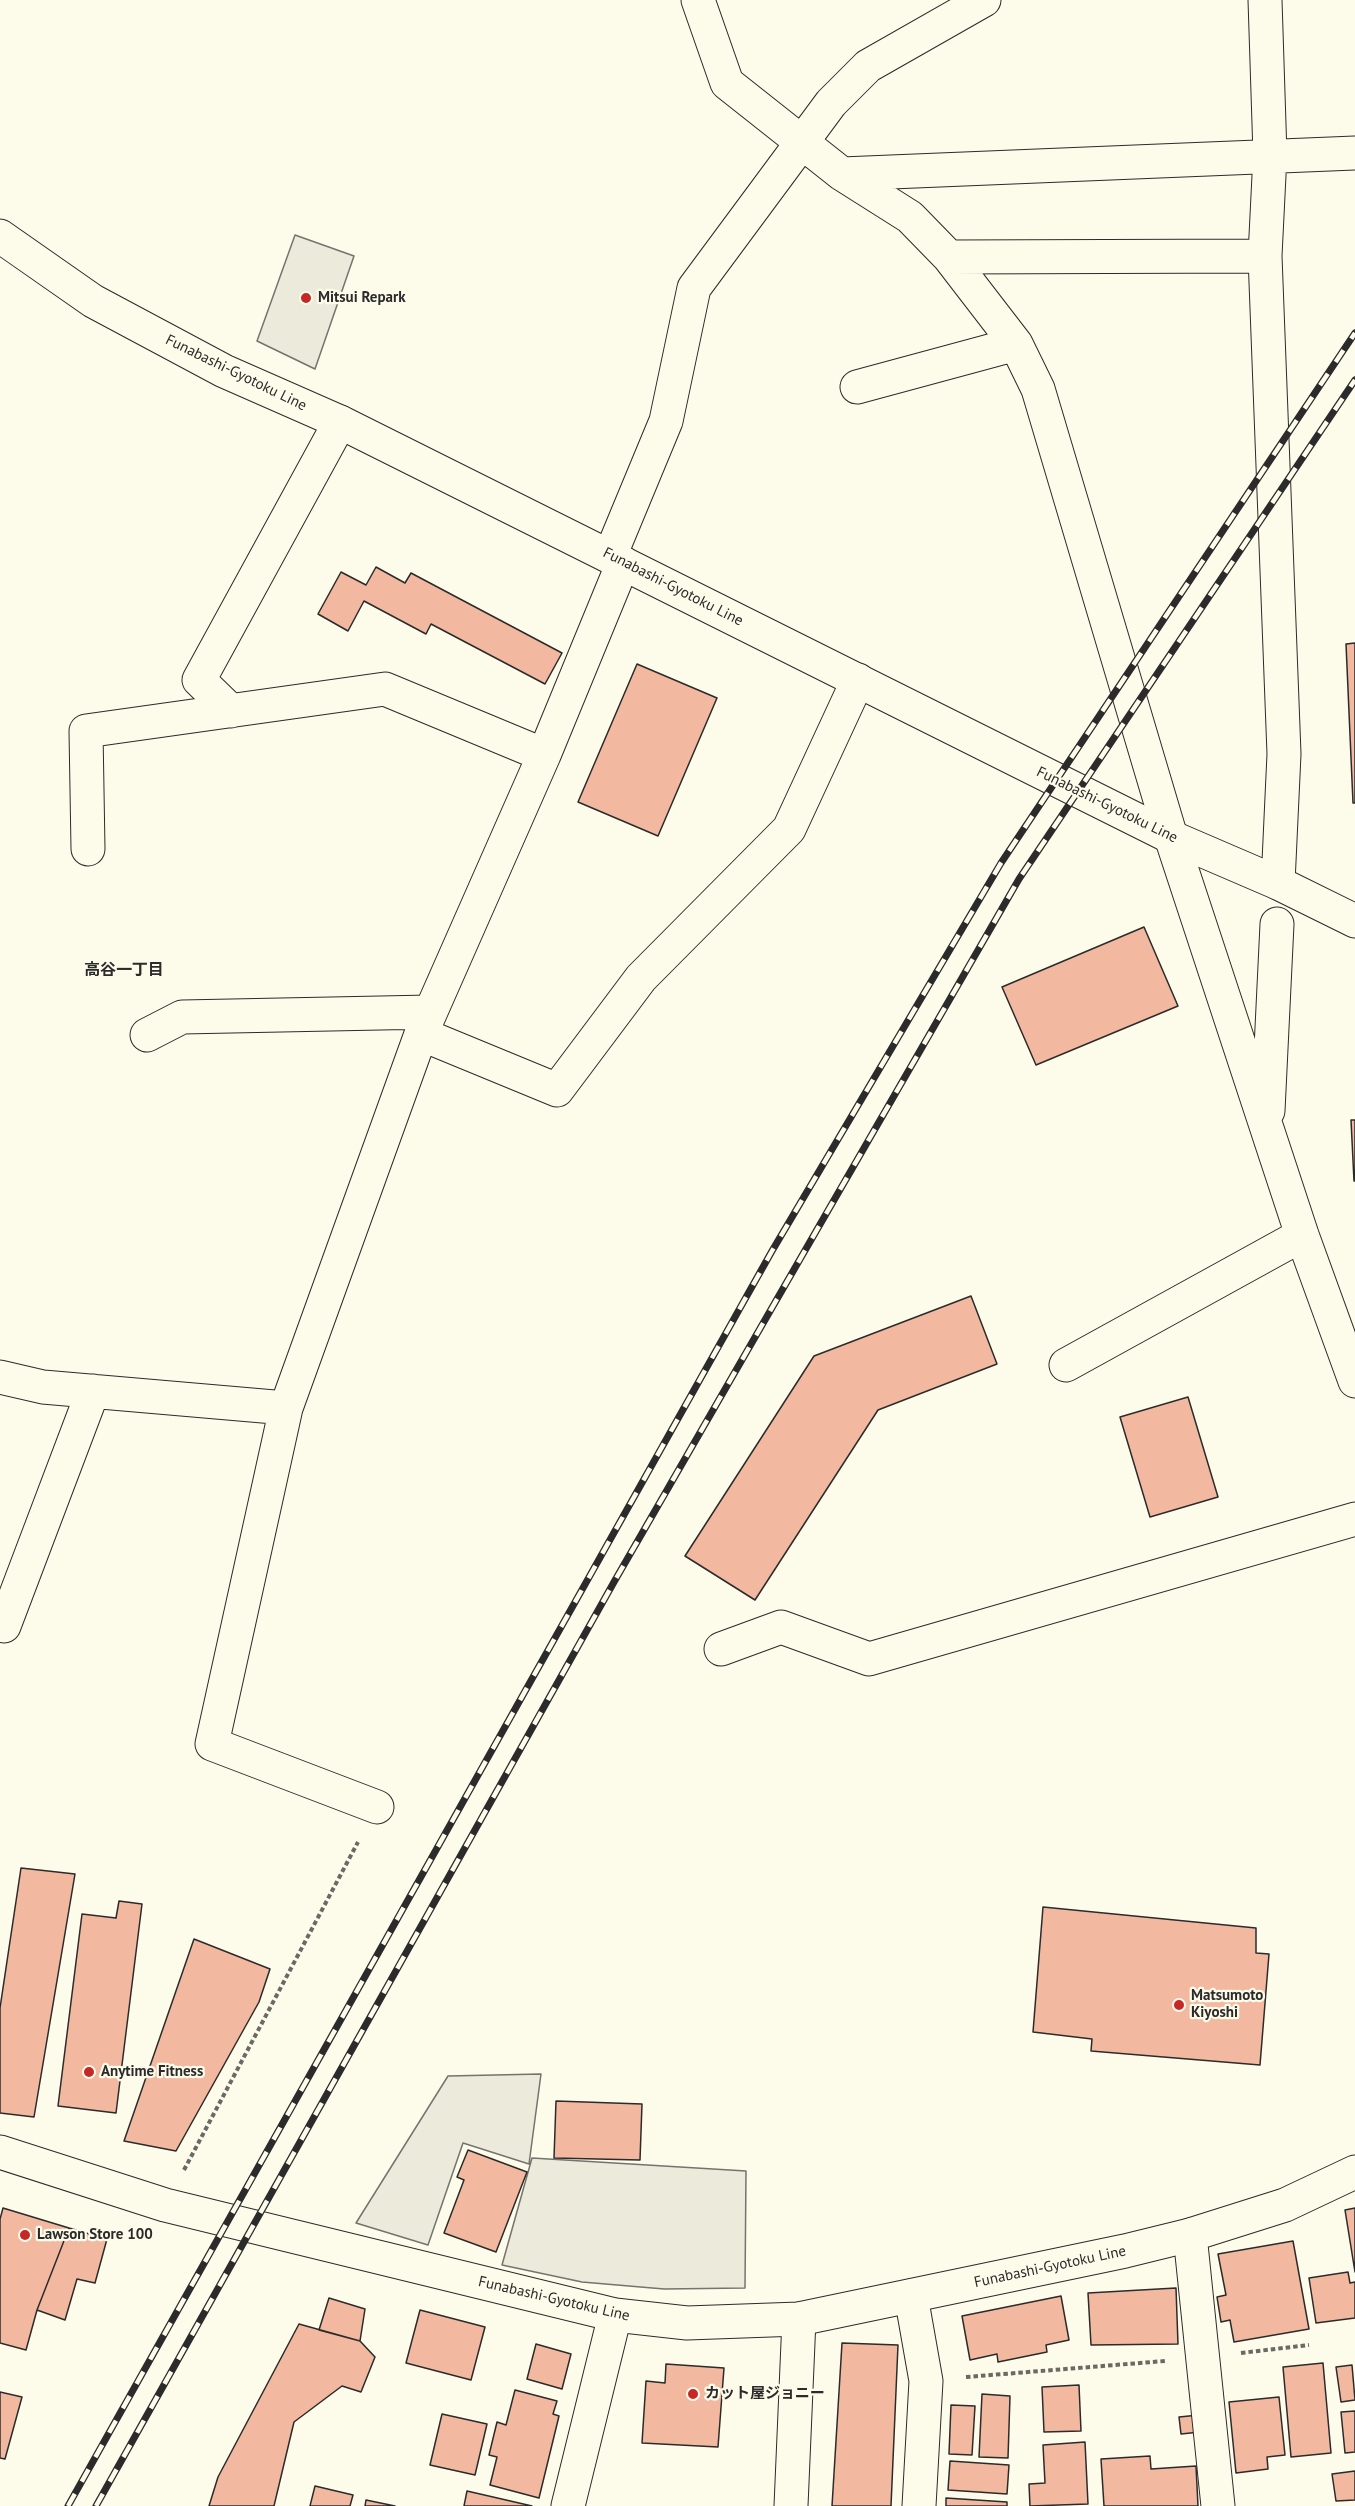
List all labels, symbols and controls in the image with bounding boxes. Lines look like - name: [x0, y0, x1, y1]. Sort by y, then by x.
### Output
- place label: Mitsui Repark: [318, 289, 406, 307]
- marker: Mitsui Repark: [299, 291, 313, 305]
- street label: Funabashi-Gyotoku Line: [162, 331, 310, 415]
- street label: Funabashi-Gyotoku Line: [600, 544, 746, 630]
- street label: Funabashi-Gyotoku Line: [1033, 763, 1181, 847]
- district label: 高谷一丁目: [84, 960, 164, 980]
- place label: Matsumoto Kiyoshi: [1191, 1987, 1263, 2022]
- marker: Matsumoto Kiyoshi: [1172, 1998, 1186, 2012]
- place label: Anytime Fitness: [101, 2063, 203, 2081]
- marker: Anytime Fitness: [82, 2065, 96, 2079]
- place label: Lawson Store 100: [37, 2226, 153, 2244]
- marker: Lawson Store 100: [18, 2228, 32, 2242]
- street label: Funabashi-Gyotoku Line: [972, 2242, 1128, 2292]
- street label: Funabashi-Gyotoku Line: [477, 2273, 631, 2325]
- place label: カット屋ジョニー: [705, 2385, 825, 2403]
- marker: カット屋ジョニー: [686, 2387, 700, 2401]

